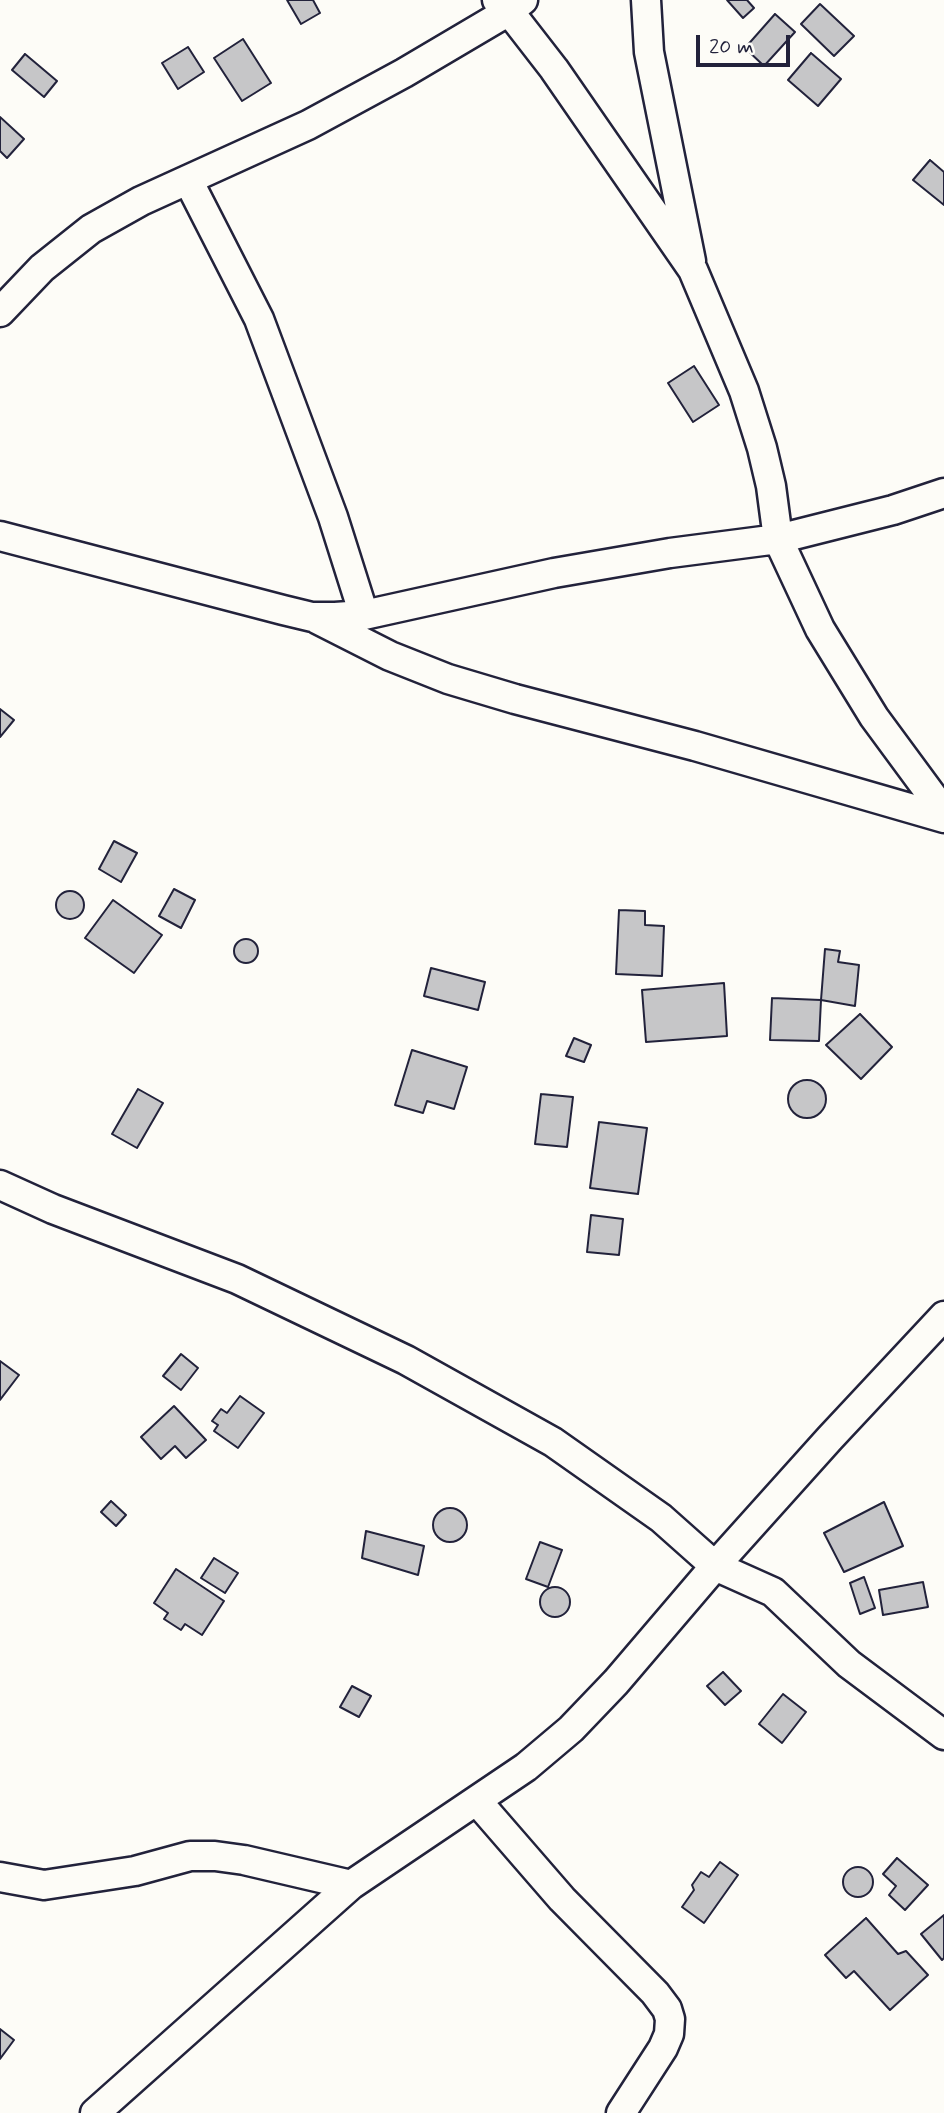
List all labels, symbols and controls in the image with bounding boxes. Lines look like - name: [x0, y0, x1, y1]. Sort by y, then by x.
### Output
- scale bar: [699, 21, 794, 65]
- text: 20 m: [709, 33, 754, 61]

